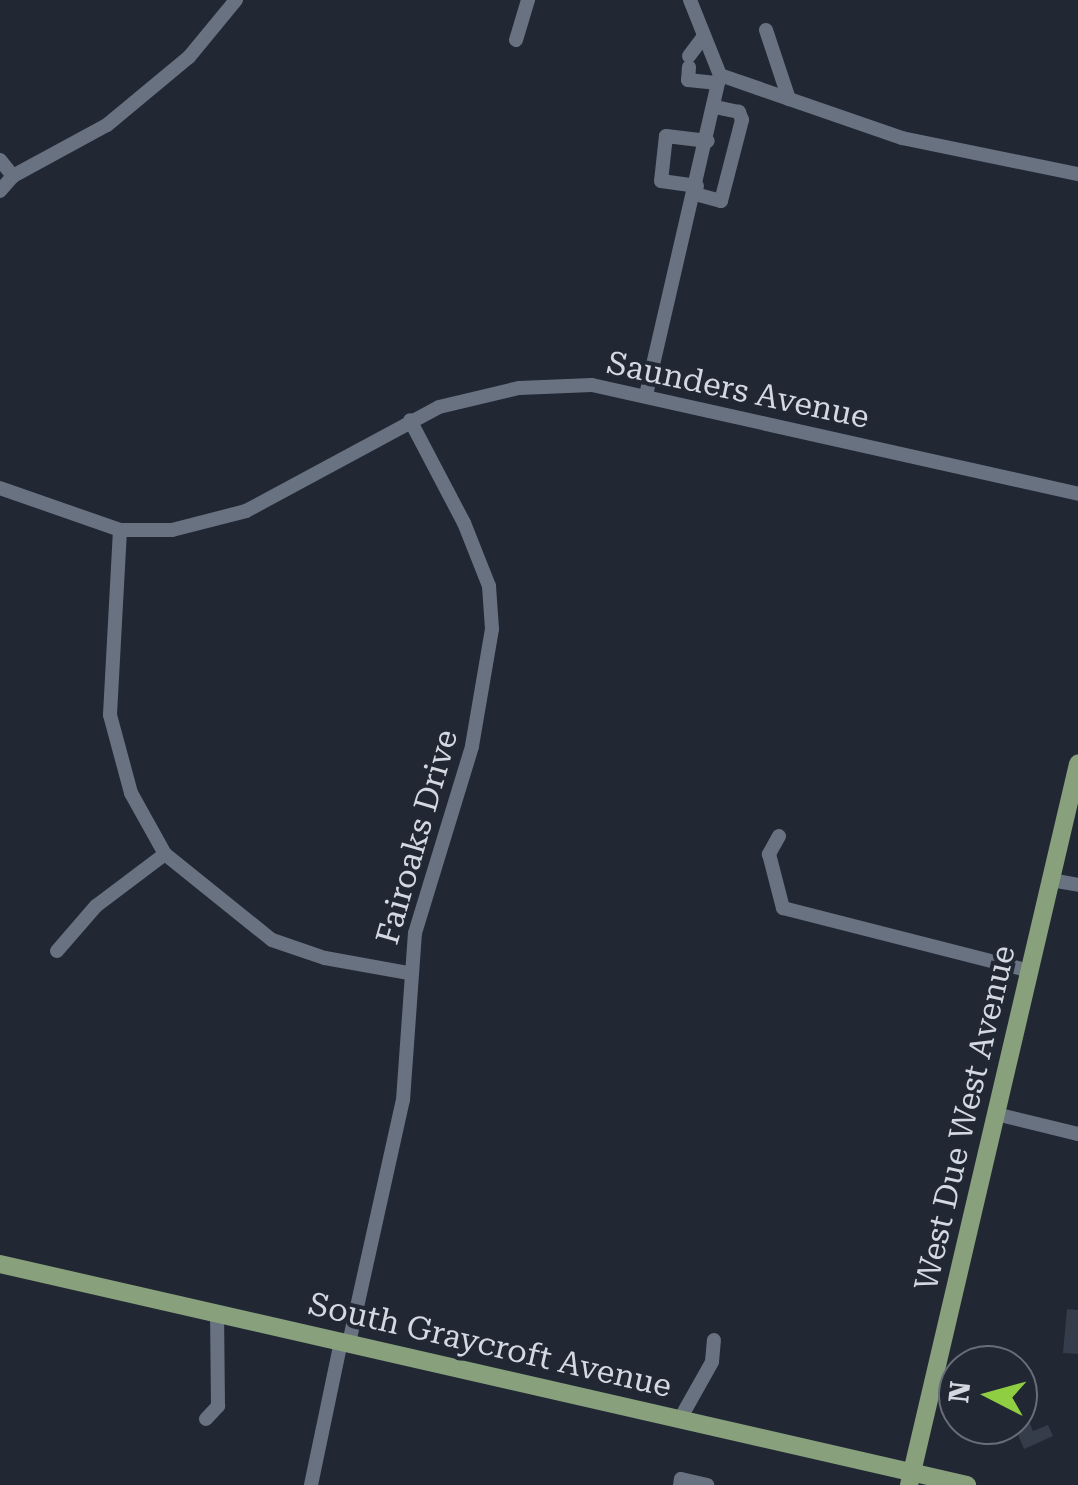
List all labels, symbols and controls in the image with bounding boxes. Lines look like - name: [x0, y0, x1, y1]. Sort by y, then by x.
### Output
- street label: Saunders Avenue: [603, 343, 873, 437]
- street label: Fairoaks Drive: [368, 725, 466, 949]
- street label: West Due West Avenue: [907, 942, 1023, 1294]
- street label: South Graycroft Avenue: [305, 1285, 675, 1405]
- north arrow: [938, 1345, 1038, 1445]
- text: N: [942, 1380, 977, 1404]

